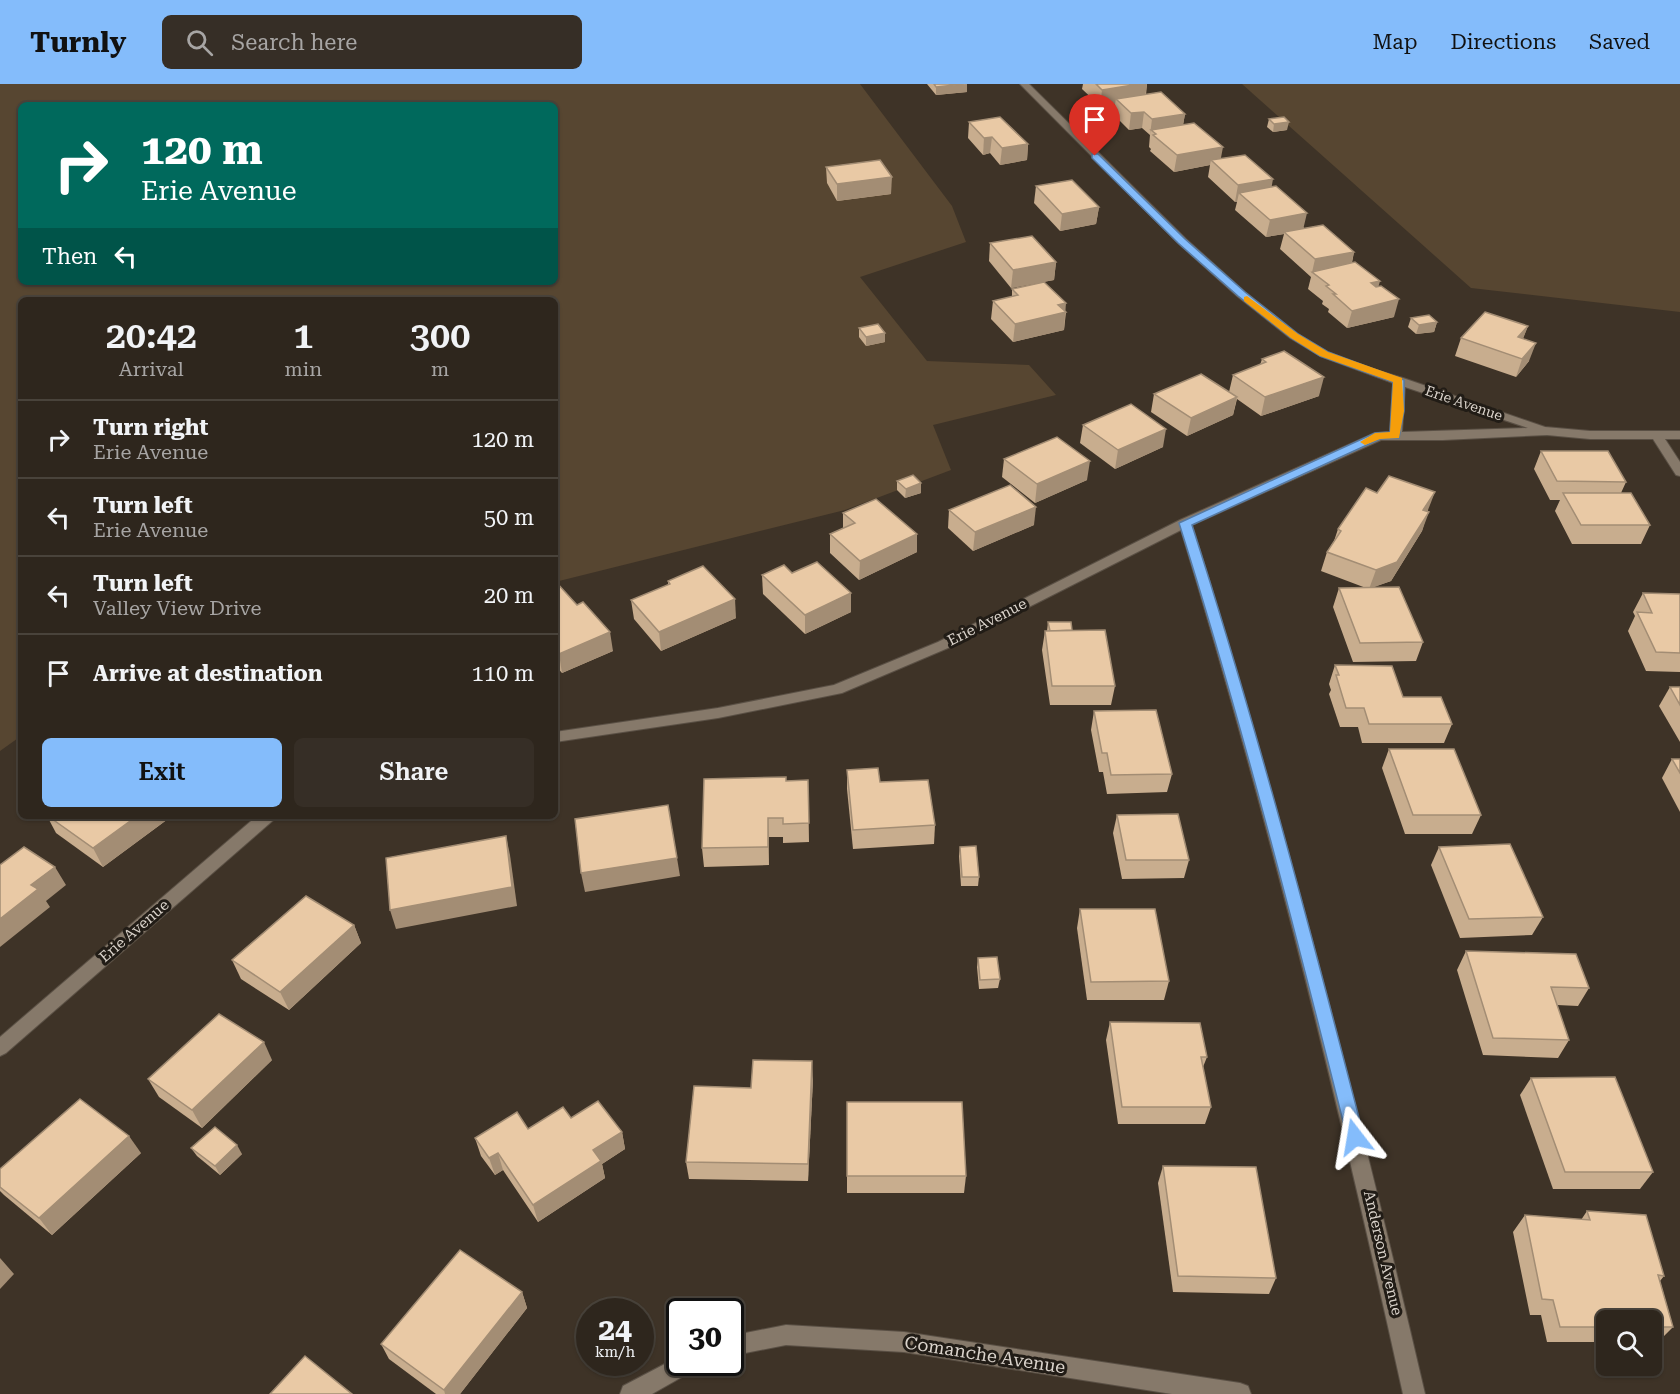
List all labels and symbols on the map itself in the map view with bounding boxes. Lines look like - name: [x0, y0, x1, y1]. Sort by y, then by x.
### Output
- pin: [1069, 94, 1120, 156]
- street label: Erie Avenue: [1423, 382, 1505, 424]
- street label: Erie Avenue: [944, 594, 1030, 650]
- street label: Erie Avenue: [96, 896, 172, 966]
- position arrow: [1323, 1105, 1387, 1169]
- street label: Anderson Avenue: [1360, 1189, 1406, 1317]
- speed limit sign: 30: [666, 1298, 744, 1376]
- street label: Comanche Avenue: [903, 1331, 1067, 1378]

